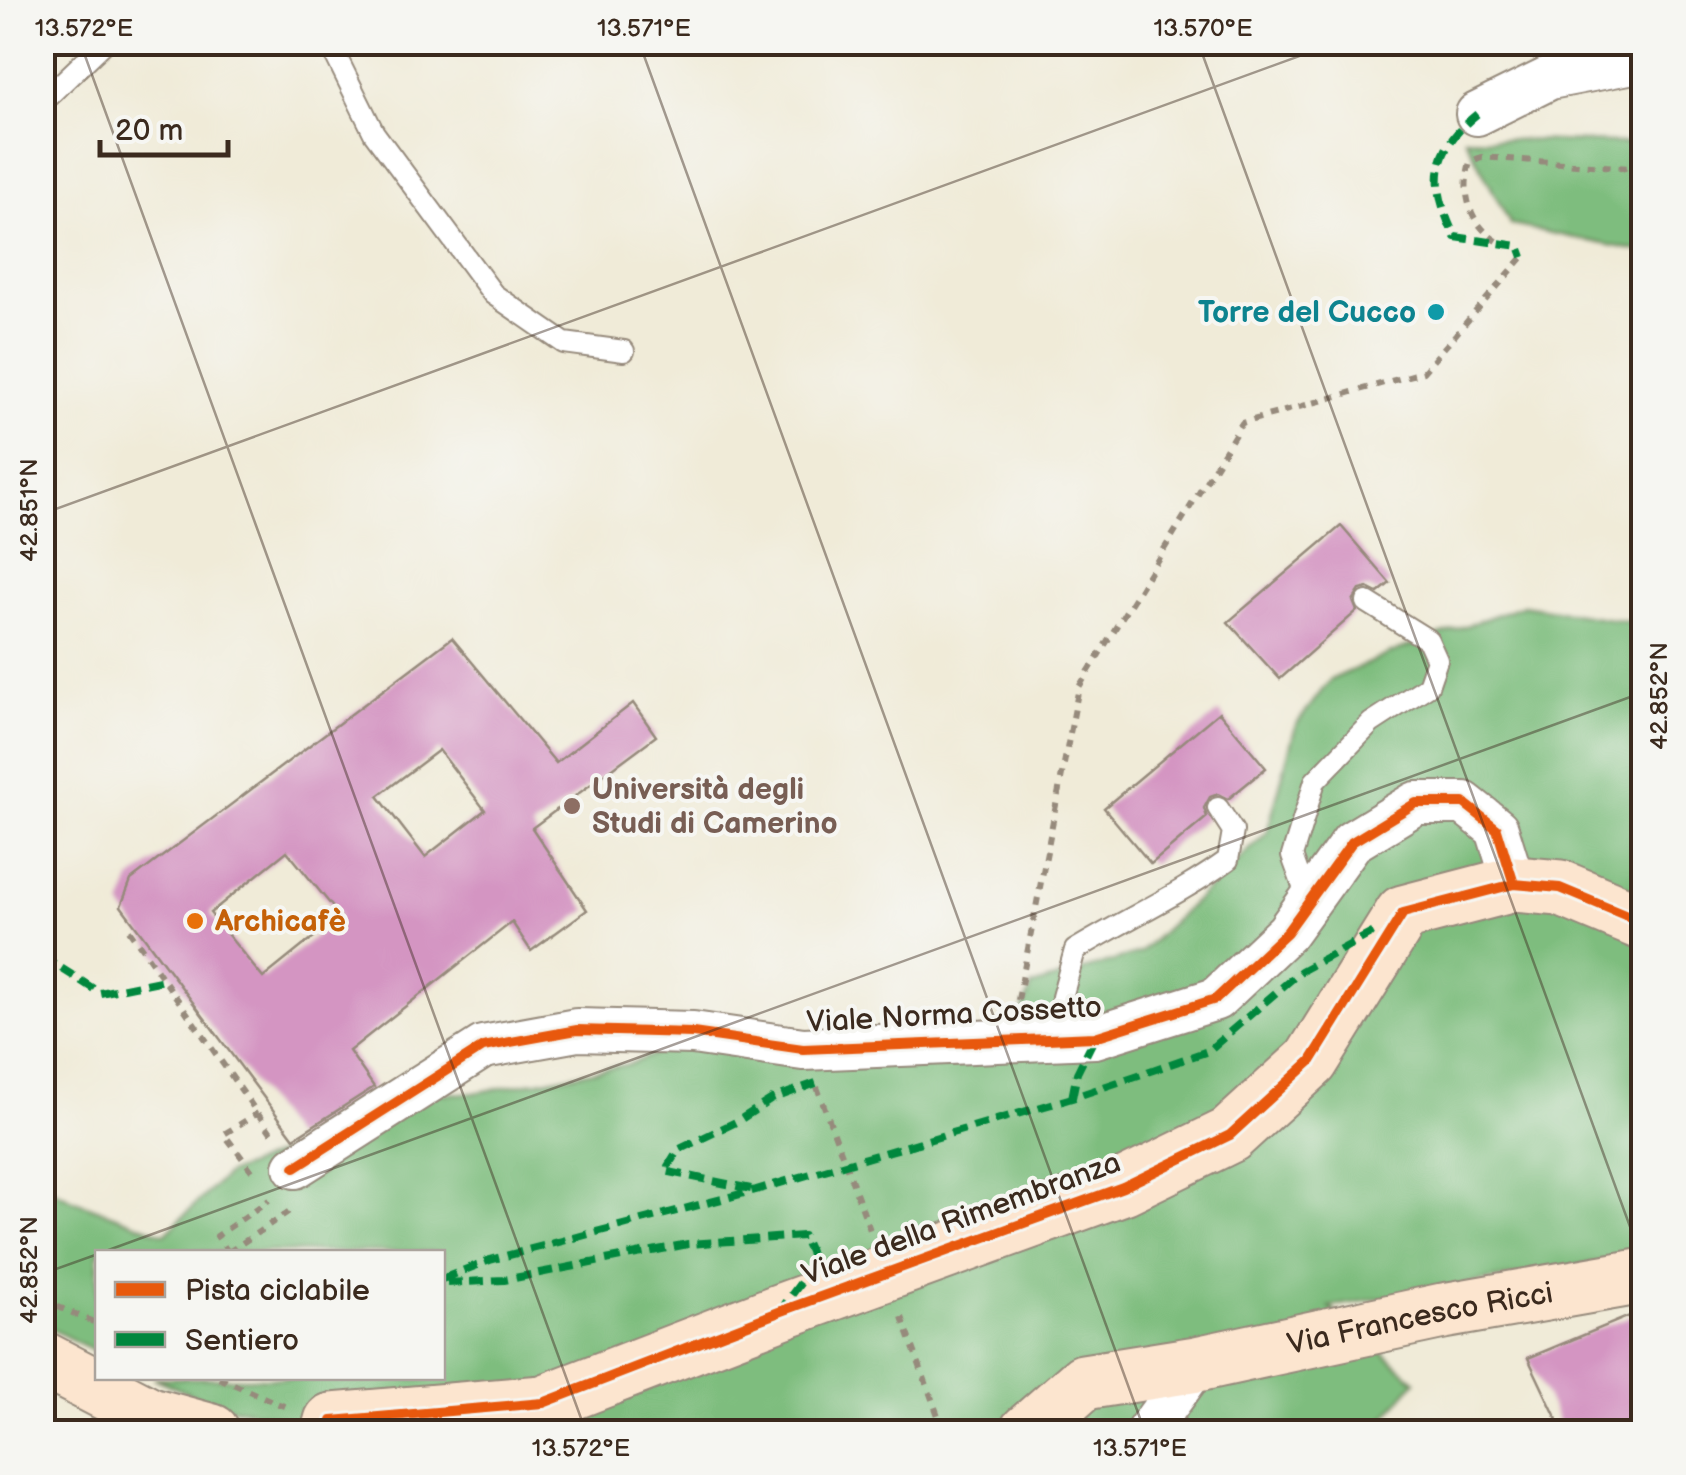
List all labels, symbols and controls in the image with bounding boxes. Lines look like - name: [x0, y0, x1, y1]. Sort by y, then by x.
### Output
- text: 13.572°E: [35, 13, 133, 44]
- text: 13.571°E: [597, 13, 691, 44]
- text: 13.570°E: [1153, 13, 1253, 44]
- scale bar: [100, 95, 228, 157]
- text: 20 m: [115, 113, 183, 149]
- place label: Torre del Cucco: [1198, 295, 1416, 331]
- marker: Torre del Cucco: [1425, 301, 1447, 323]
- text: 42.851°N: [14, 458, 45, 562]
- text: 42.852°N: [1644, 642, 1675, 750]
- place label: Università degli Studi di Camerino: [592, 772, 838, 842]
- marker: Università degli Studi di Camerino: [561, 795, 583, 817]
- place label: Archicafè: [214, 904, 346, 940]
- marker: Archicafè: [184, 910, 206, 932]
- street label: Viale Norma Cossetto: [805, 989, 1103, 1041]
- street label: Viale della Rimembranza: [797, 1145, 1125, 1293]
- text: 42.852°N: [14, 1216, 45, 1324]
- legend: [95, 1250, 445, 1380]
- text: Pista ciclabile: [185, 1273, 370, 1309]
- street label: Via Francesco Ricci: [1284, 1275, 1556, 1363]
- text: Sentiero: [185, 1323, 299, 1359]
- text: 13.572°E: [532, 1433, 630, 1464]
- text: 13.571°E: [1093, 1433, 1187, 1464]

